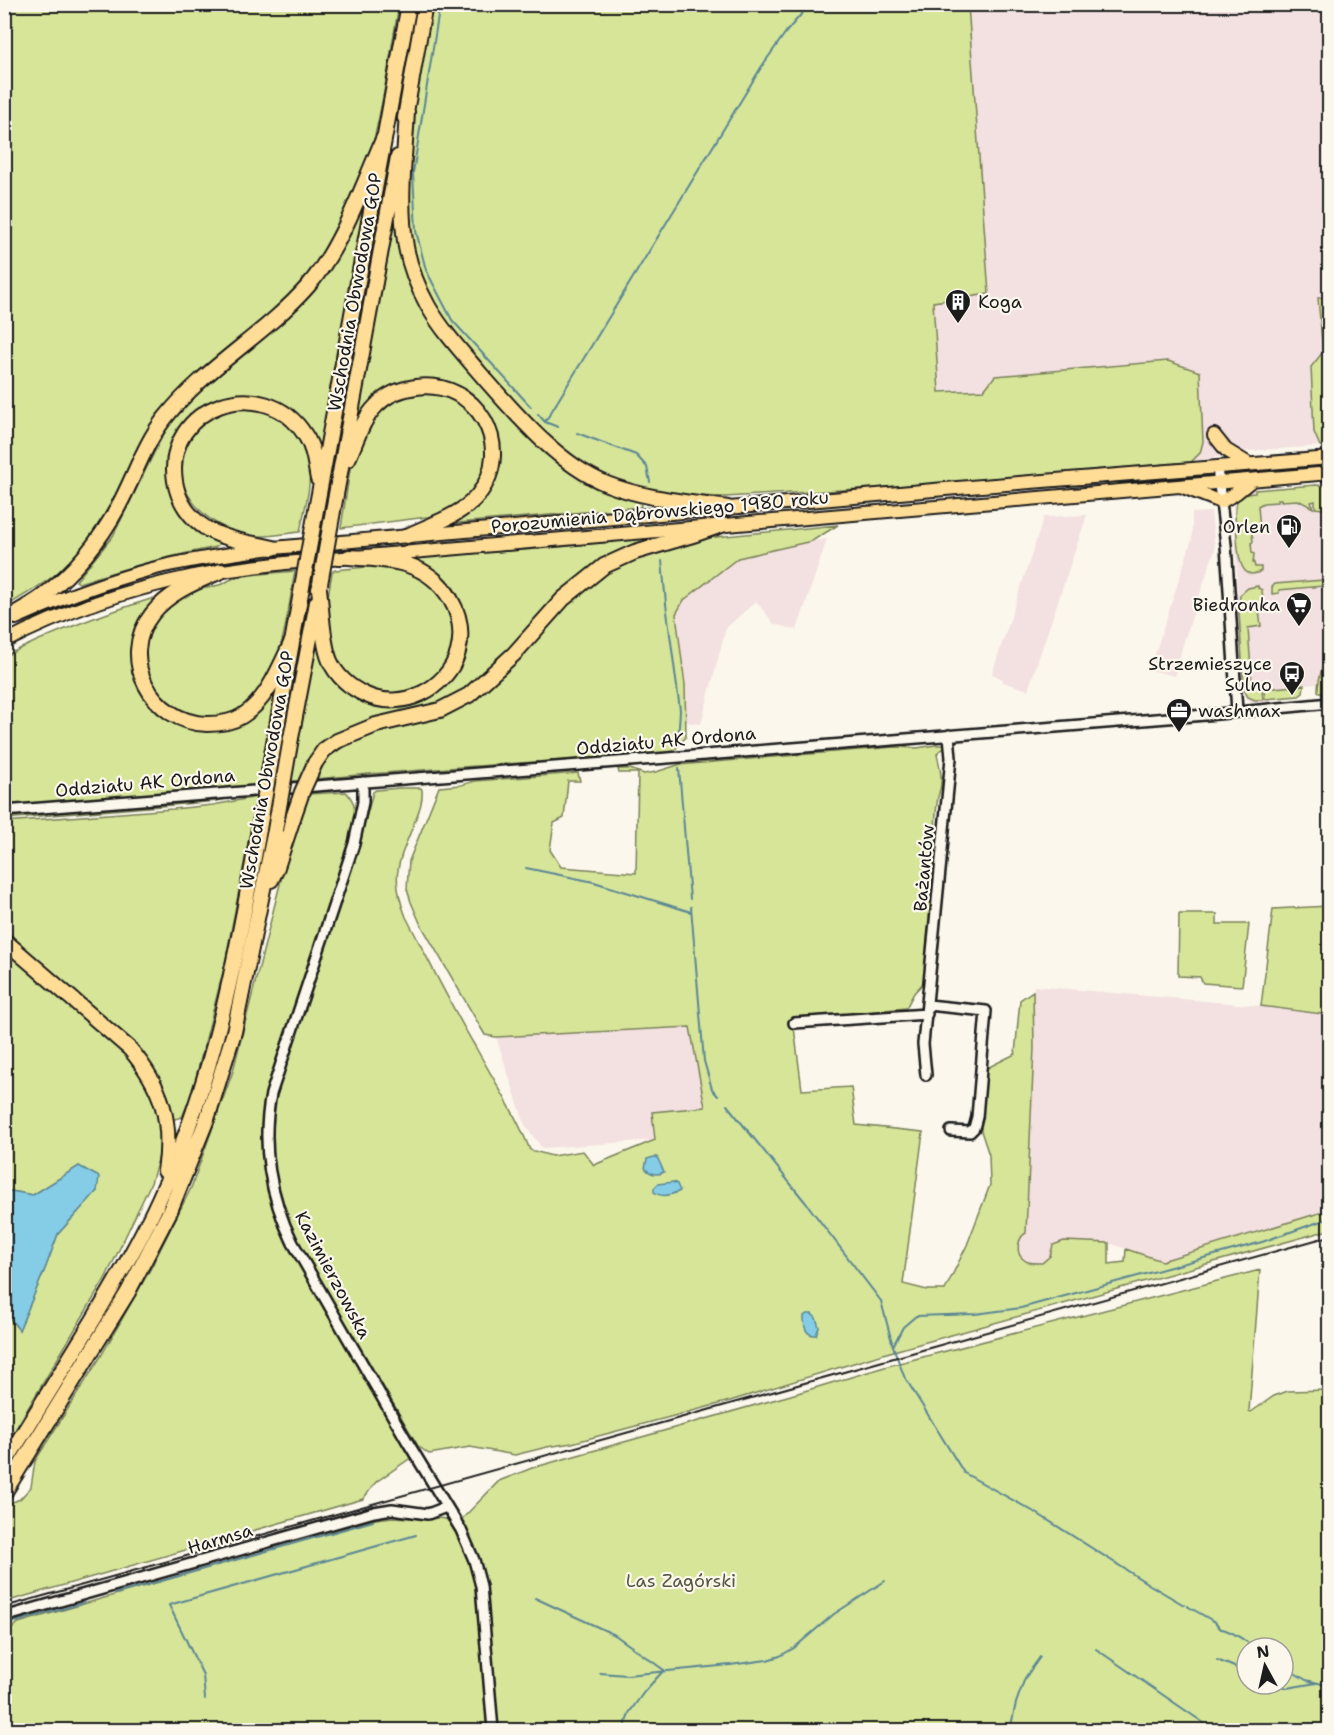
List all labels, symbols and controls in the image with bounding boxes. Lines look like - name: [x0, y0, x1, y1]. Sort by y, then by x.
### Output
- street label: Wschodnia Obwodowa GOP: [322, 171, 388, 413]
- building icon: Koga: [943, 287, 973, 325]
- place label: Koga: [978, 290, 1022, 314]
- street label: Porozumienia Dąbrowskiego 1980 roku: [490, 485, 830, 539]
- fuel station icon: Orlen: [1274, 512, 1304, 550]
- place label: Orlen: [1223, 515, 1270, 539]
- supermarket icon: Biedronka: [1284, 590, 1314, 628]
- place label: Biedronka: [1193, 593, 1280, 617]
- street label: Wschodnia Obwodowa GOP: [234, 649, 300, 891]
- place label: Strzemieszyce Sulno: [1148, 652, 1272, 697]
- bus stop icon: Strzemieszyce Sulno: [1277, 659, 1307, 697]
- office icon: washmax: [1164, 696, 1194, 734]
- place label: washmax: [1198, 699, 1280, 723]
- street label: Oddziału AK Ordona: [575, 721, 757, 761]
- street label: Oddziału AK Ordona: [54, 763, 236, 803]
- street label: Bażantów: [908, 823, 940, 913]
- street label: Kazimierzowska: [289, 1207, 377, 1343]
- street label: Harmsa: [184, 1518, 256, 1560]
- park label: Las Zagórski: [626, 1569, 736, 1593]
- north arrow: [1235, 1636, 1295, 1696]
- text: N: [1255, 1640, 1271, 1663]

